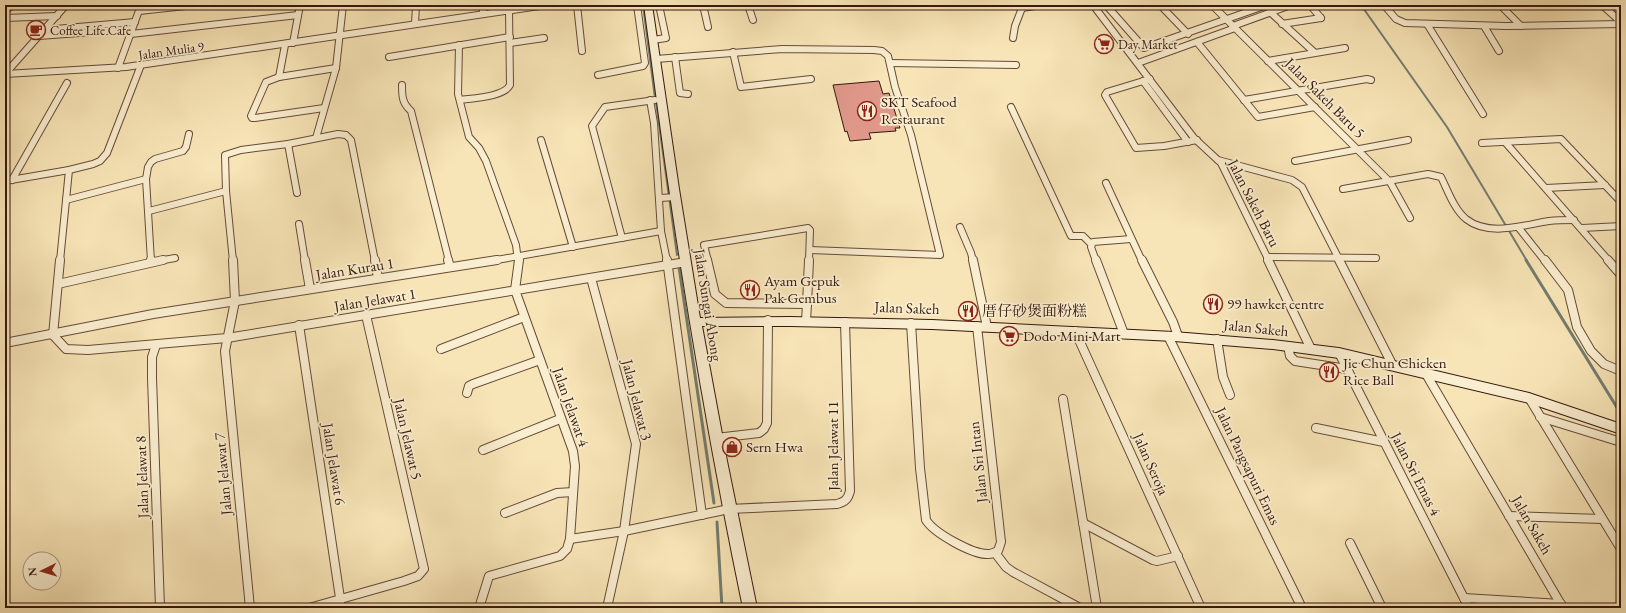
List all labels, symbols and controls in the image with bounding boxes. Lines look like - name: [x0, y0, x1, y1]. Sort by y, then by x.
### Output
- cafe icon: Coffee Life Cafe: [25, 19, 47, 41]
- place label: Coffee Life Cafe: [50, 22, 131, 39]
- supermarket icon: Day Market: [1093, 33, 1115, 55]
- place label: Day Market: [1118, 36, 1177, 53]
- street label: Jalan Mulia 9: [136, 37, 206, 64]
- street label: Jalan Sakeh Baru 5: [1280, 52, 1370, 142]
- place label: SKT Seafood Restaurant: [881, 92, 957, 128]
- restaurant icon: SKT Seafood Restaurant: [856, 100, 878, 122]
- street label: Jalan Sakeh Baru: [1223, 154, 1285, 250]
- street label: Jalan Sungai Abong: [690, 245, 727, 363]
- street label: Jalan Kurau 1: [313, 253, 395, 284]
- place label: Ayam Gepuk Pak Gembus: [763, 271, 841, 307]
- restaurant icon: Ayam Gepuk Pak Gembus: [739, 279, 761, 301]
- street label: Jalan Jelawat 1: [331, 284, 417, 316]
- restaurant icon: 99 hawker centre: [1202, 293, 1224, 315]
- place label: 99 hawker centre: [1227, 294, 1324, 313]
- street label: Jalan Sakeh: [872, 297, 940, 318]
- restaurant icon: 厝仔砂煲面粉糕: [957, 300, 979, 322]
- place label: 厝仔砂煲面粉糕: [982, 301, 1087, 320]
- street label: Jalan Sakeh: [1221, 314, 1290, 340]
- supermarket icon: Dodo Mini Mart: [998, 325, 1020, 347]
- place label: Dodo Mini Mart: [1023, 326, 1121, 345]
- place label: Jie Chun Chicken Rice Ball: [1341, 353, 1447, 389]
- street label: Jalan Jelawat 3: [618, 355, 657, 442]
- restaurant icon: Jie Chun Chicken Rice Ball: [1318, 361, 1340, 383]
- street label: Jalan Jelawat 4: [548, 363, 594, 450]
- street label: Jalan Jelawat 5: [389, 394, 427, 481]
- street label: Jalan Jelawat 11: [823, 401, 842, 493]
- street label: Jalan Pangsapuri Emas: [1211, 402, 1285, 528]
- street label: Jalan Jelawat 6: [318, 420, 350, 506]
- street label: Jalan Sri Intan: [964, 420, 991, 506]
- street label: Jalan Sri Emas 4: [1386, 427, 1446, 520]
- street label: Jalan Seroja: [1128, 428, 1174, 498]
- street label: Jalan Jelawat 7: [209, 431, 236, 518]
- street label: Jalan Jelawat 8: [131, 435, 153, 521]
- shop icon: Sern Hwa: [721, 436, 743, 458]
- place label: Sern Hwa: [746, 437, 803, 456]
- street label: Jalan Sakeh: [1507, 490, 1557, 558]
- north arrow: [22, 551, 62, 591]
- text: N: [25, 567, 39, 577]

